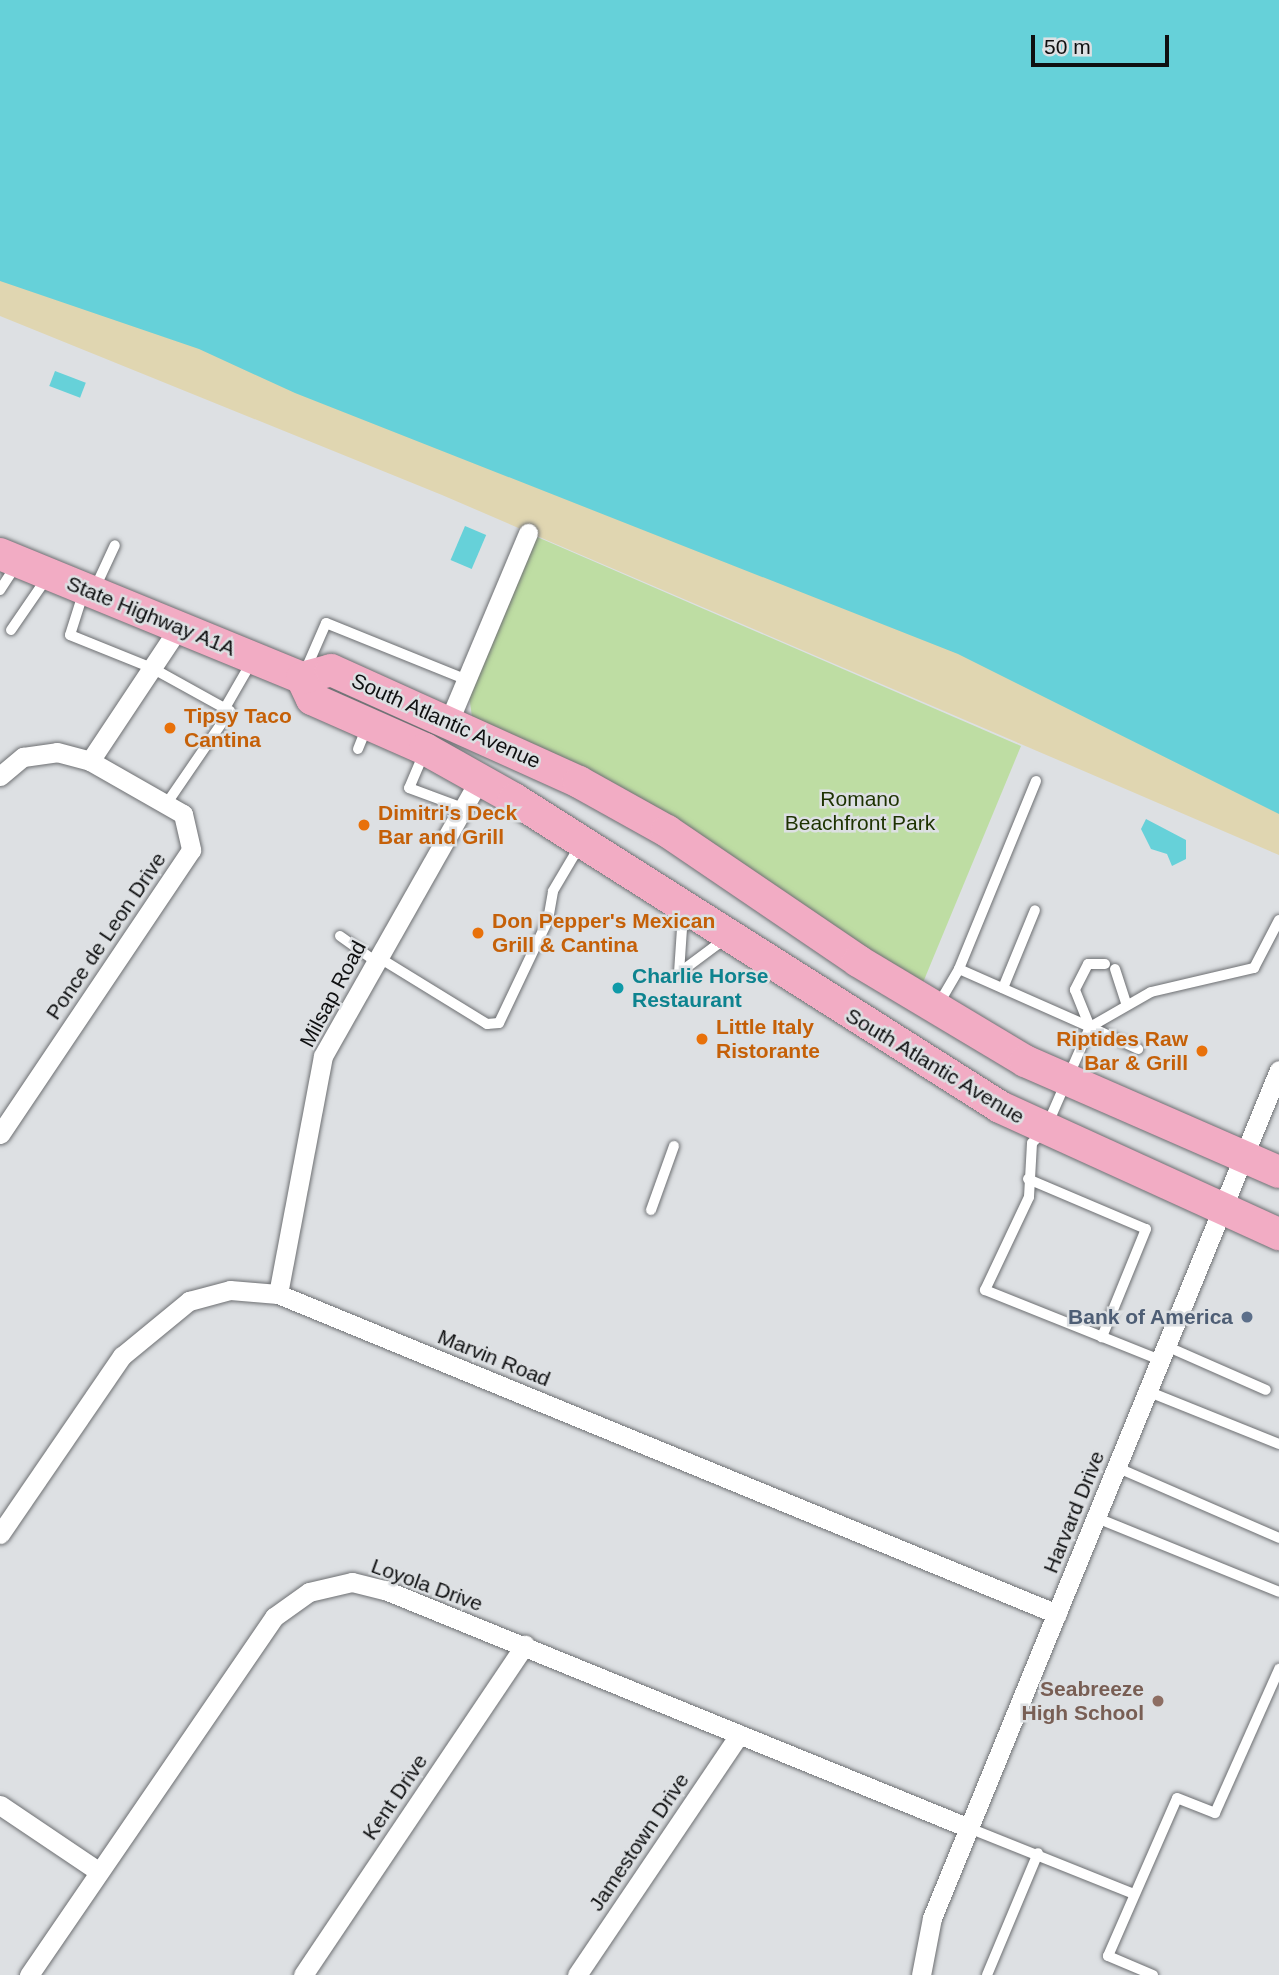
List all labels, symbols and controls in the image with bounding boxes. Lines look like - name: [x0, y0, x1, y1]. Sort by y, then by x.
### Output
- scale bar: [1034, 21, 1172, 65]
- text: 50 m: [1044, 35, 1091, 58]
- street label: State Highway A1A: [62, 570, 240, 662]
- street label: South Atlantic Avenue: [347, 668, 545, 774]
- place label: Tipsy Taco Cantina: [184, 703, 292, 753]
- marker: Tipsy Taco Cantina: [162, 720, 178, 736]
- park label: Romano Beachfront Park: [785, 786, 935, 836]
- place label: Dimitri's Deck Bar and Grill: [378, 800, 517, 850]
- marker: Dimitri's Deck Bar and Grill: [356, 817, 372, 833]
- street label: Ponce de Leon Drive: [41, 848, 171, 1024]
- place label: Don Pepper's Mexican Grill & Cantina: [492, 908, 715, 958]
- marker: Don Pepper's Mexican Grill & Cantina: [470, 925, 486, 941]
- street label: Milsap Road: [294, 937, 372, 1051]
- place label: Charlie Horse Restaurant: [632, 963, 769, 1013]
- marker: Charlie Horse Restaurant: [610, 980, 626, 996]
- street label: South Atlantic Avenue: [840, 1002, 1030, 1130]
- place label: Little Italy Ristorante: [716, 1014, 820, 1064]
- place label: Riptides Raw Bar & Grill: [1056, 1026, 1188, 1076]
- marker: Little Italy Ristorante: [694, 1031, 710, 1047]
- marker: Riptides Raw Bar & Grill: [1194, 1043, 1210, 1059]
- place label: Bank of America: [1067, 1304, 1233, 1330]
- marker: Bank of America: [1239, 1309, 1255, 1325]
- street label: Marvin Road: [434, 1324, 554, 1392]
- street label: Harvard Drive: [1038, 1447, 1110, 1577]
- street label: Loyola Drive: [368, 1553, 486, 1617]
- place label: Seabreeze High School: [1022, 1676, 1144, 1726]
- marker: Seabreeze High School: [1150, 1693, 1166, 1709]
- street label: Kent Drive: [357, 1749, 433, 1845]
- street label: Jamestown Drive: [584, 1768, 694, 1916]

